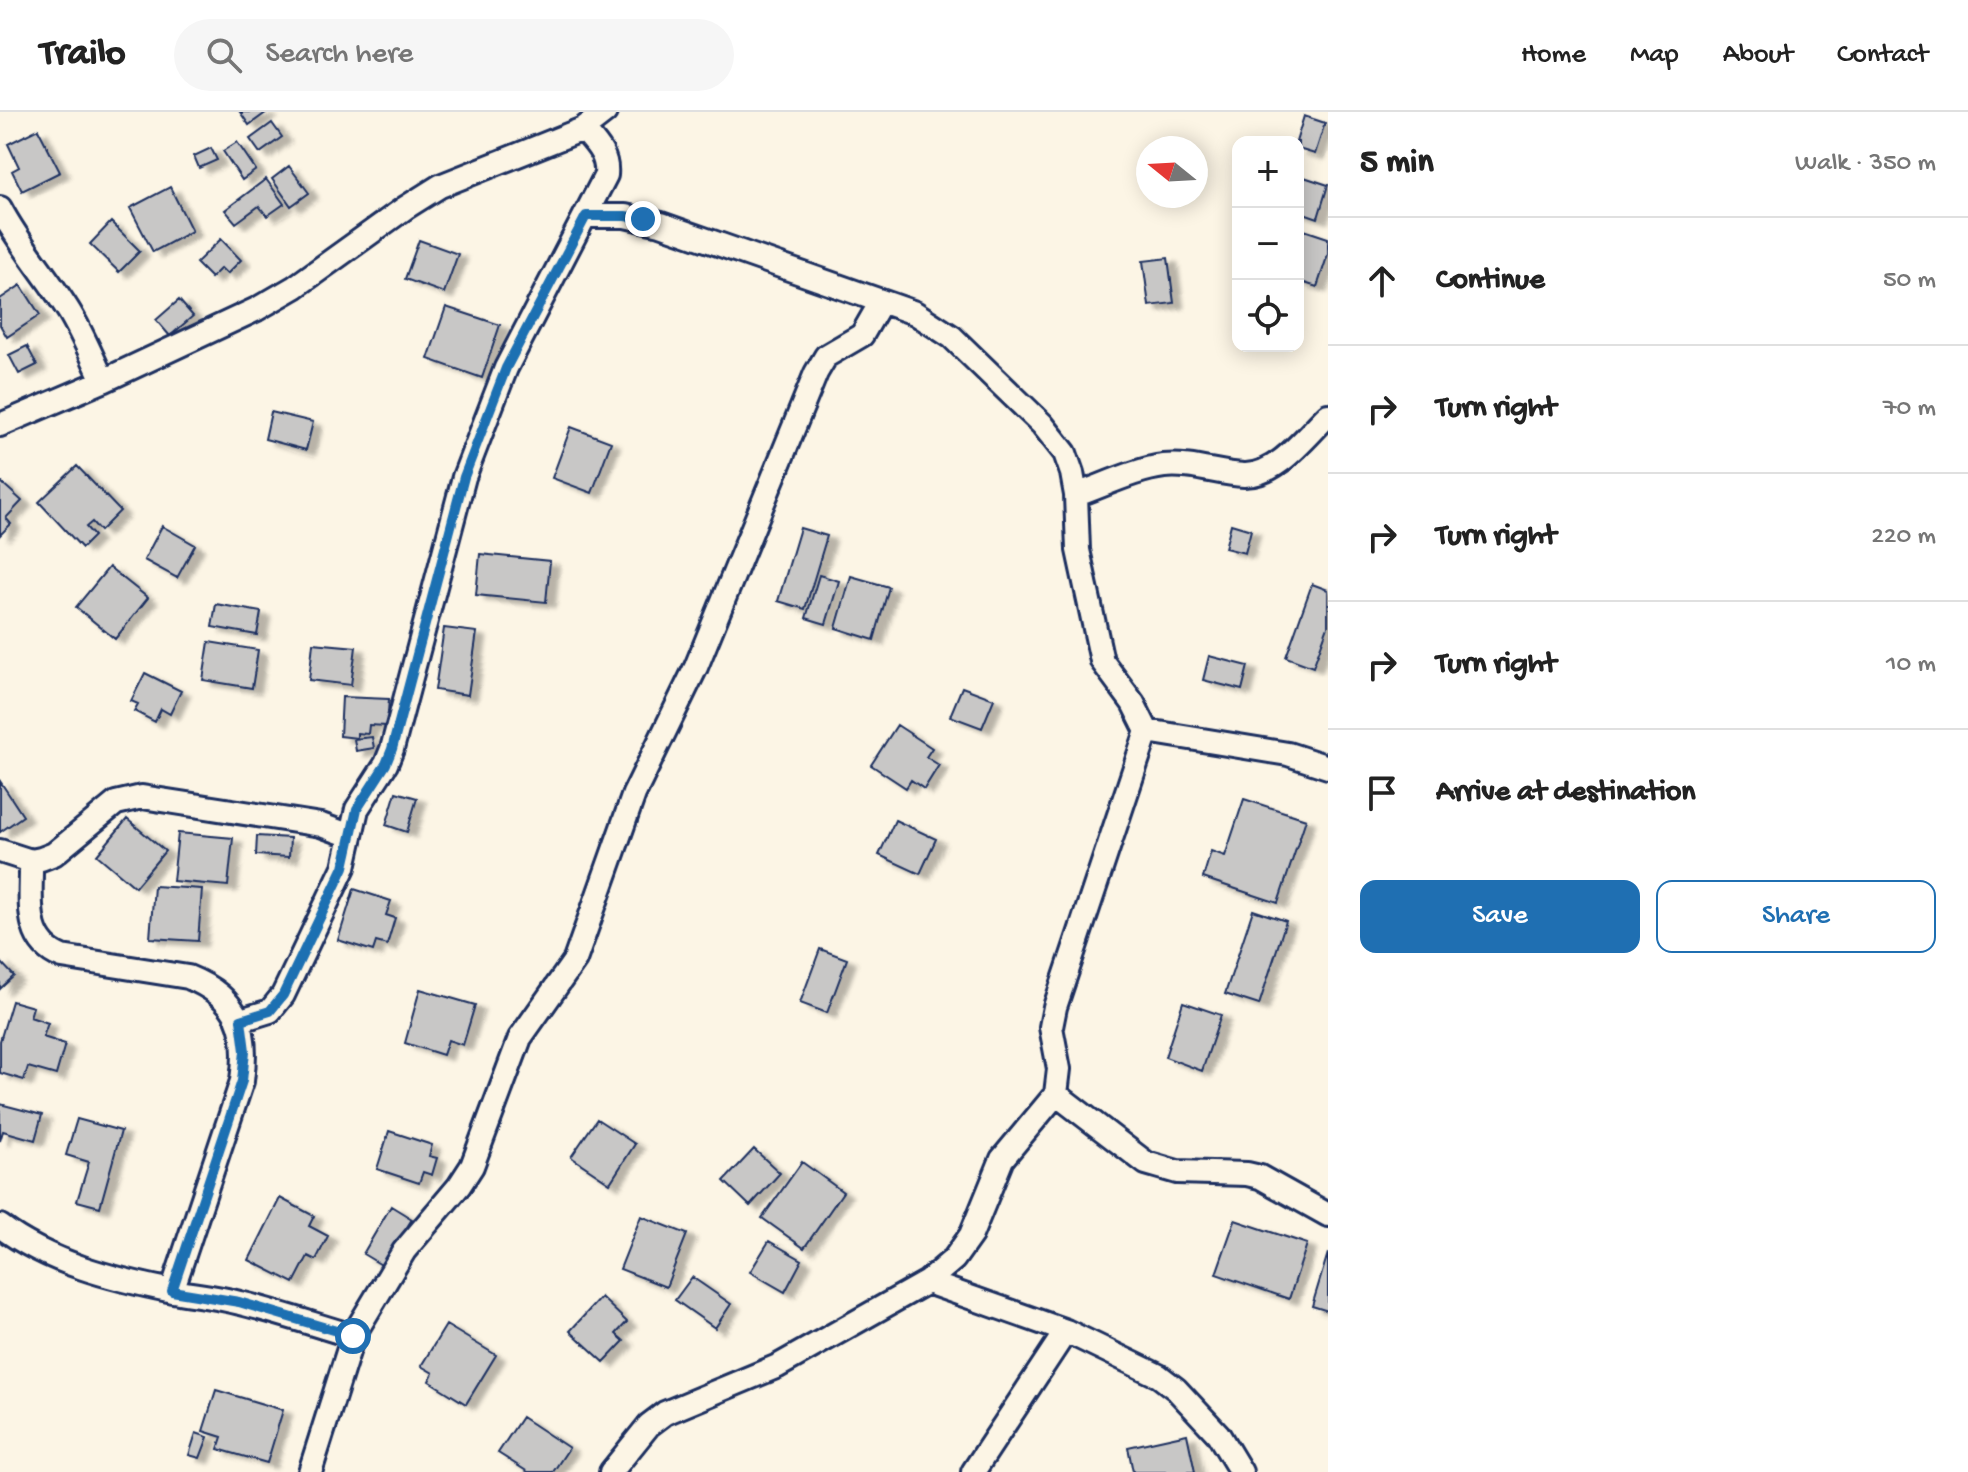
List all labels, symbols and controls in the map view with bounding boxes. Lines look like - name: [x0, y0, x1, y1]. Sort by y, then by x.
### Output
- search box: [174, 19, 734, 91]
- text: Trailo: [40, 33, 126, 77]
- icon: search: [202, 33, 246, 77]
- text: Search here: [266, 38, 413, 73]
- text: Home: [1521, 39, 1586, 72]
- text: Map: [1630, 39, 1679, 72]
- text: About: [1723, 39, 1793, 72]
- text: Contact: [1837, 39, 1928, 72]
- north arrow: [1136, 136, 1208, 208]
- map controls: [1232, 136, 1304, 352]
- button: +: [1232, 136, 1304, 208]
- text: 5 min: [1360, 144, 1434, 184]
- text: Walk · 350 m: [1795, 149, 1936, 180]
- route end: [625, 201, 661, 237]
- button: −: [1232, 208, 1304, 280]
- icon: ahead: [1360, 259, 1404, 303]
- text: Continue: [1436, 264, 1545, 299]
- text: 50 m: [1883, 266, 1936, 297]
- button: locate: [1232, 280, 1304, 352]
- icon: right: [1360, 387, 1404, 431]
- text: Turn right: [1436, 392, 1556, 427]
- text: 70 m: [1883, 394, 1936, 425]
- icon: right: [1360, 515, 1404, 559]
- text: Turn right: [1436, 520, 1556, 555]
- text: 220 m: [1871, 522, 1936, 553]
- icon: right: [1360, 643, 1404, 687]
- text: Turn right: [1436, 648, 1556, 683]
- text: 10 m: [1886, 650, 1936, 681]
- icon: arrive: [1360, 771, 1404, 815]
- text: Arrive at destination: [1436, 776, 1696, 811]
- button: Save: [1360, 880, 1640, 953]
- button: Share: [1656, 880, 1936, 953]
- route start: [335, 1318, 371, 1354]

